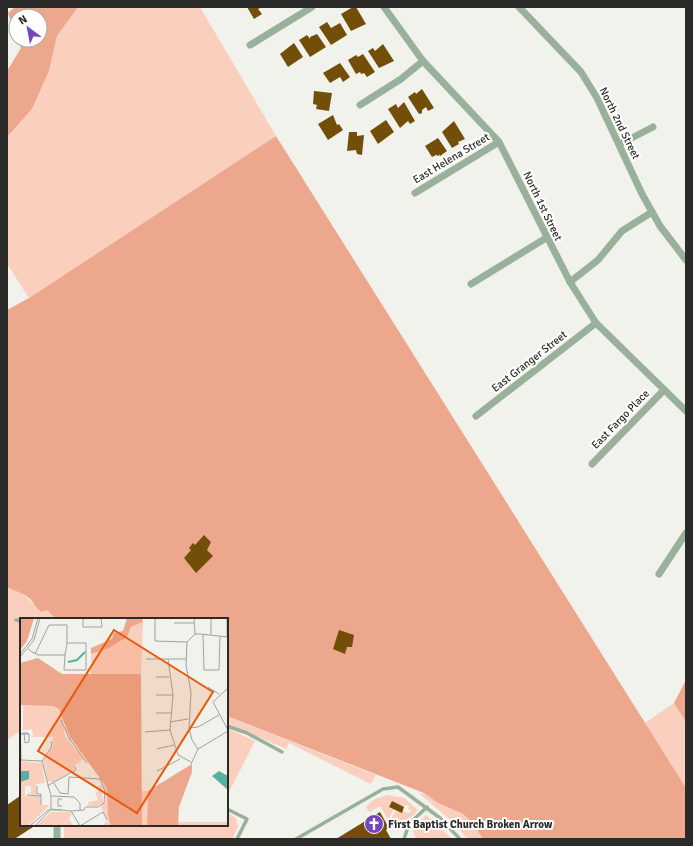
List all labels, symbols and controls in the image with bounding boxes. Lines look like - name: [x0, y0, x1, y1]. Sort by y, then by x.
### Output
- north arrow: [8, 8, 48, 48]
- text: N: [16, 12, 30, 27]
- street label: North 2nd Street: [596, 85, 643, 162]
- street label: East Helena Street: [411, 130, 492, 186]
- street label: North 1st Street: [520, 169, 565, 243]
- street label: East Granger Street: [489, 328, 570, 395]
- street label: East Fargo Place: [589, 387, 652, 452]
- inset map: [20, 618, 228, 826]
- church icon: First Baptist Church Broken Arrow: [363, 813, 385, 835]
- place label: First Baptist Church Broken Arrow: [388, 818, 553, 831]

